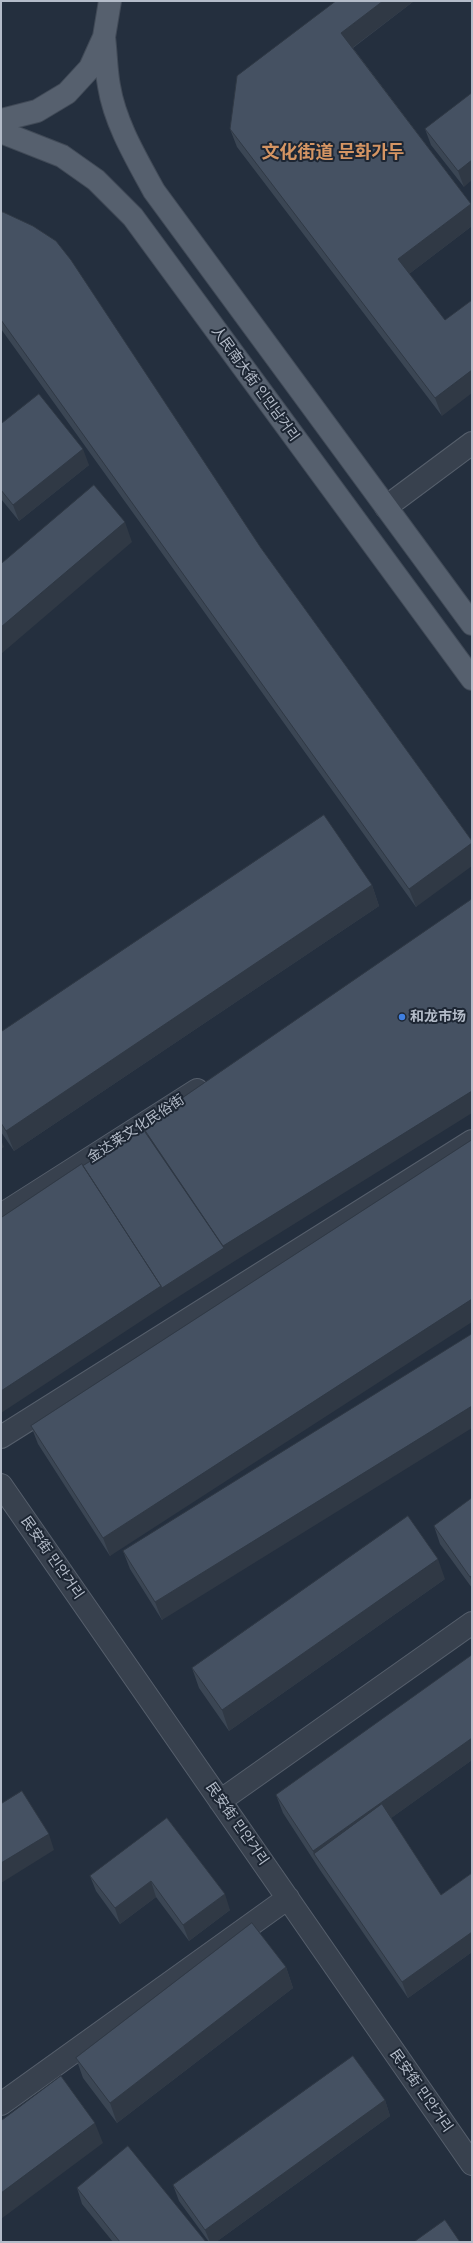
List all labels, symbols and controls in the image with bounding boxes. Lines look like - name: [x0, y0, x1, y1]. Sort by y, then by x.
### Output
- district label: 文化街道 문화가두: [262, 142, 404, 164]
- street label: 人民南大街 인민남거리: [208, 323, 302, 445]
- place label: 和龙市场: [410, 1009, 466, 1025]
- marker: 和龙市场: [397, 1012, 407, 1022]
- street label: 金达莱文化民俗街: [84, 1091, 188, 1167]
- street label: 民安街 민안거리: [17, 1513, 87, 1603]
- street label: 民安街 민안거리: [202, 1779, 272, 1869]
- street label: 民安街 민안거리: [386, 2046, 456, 2136]

